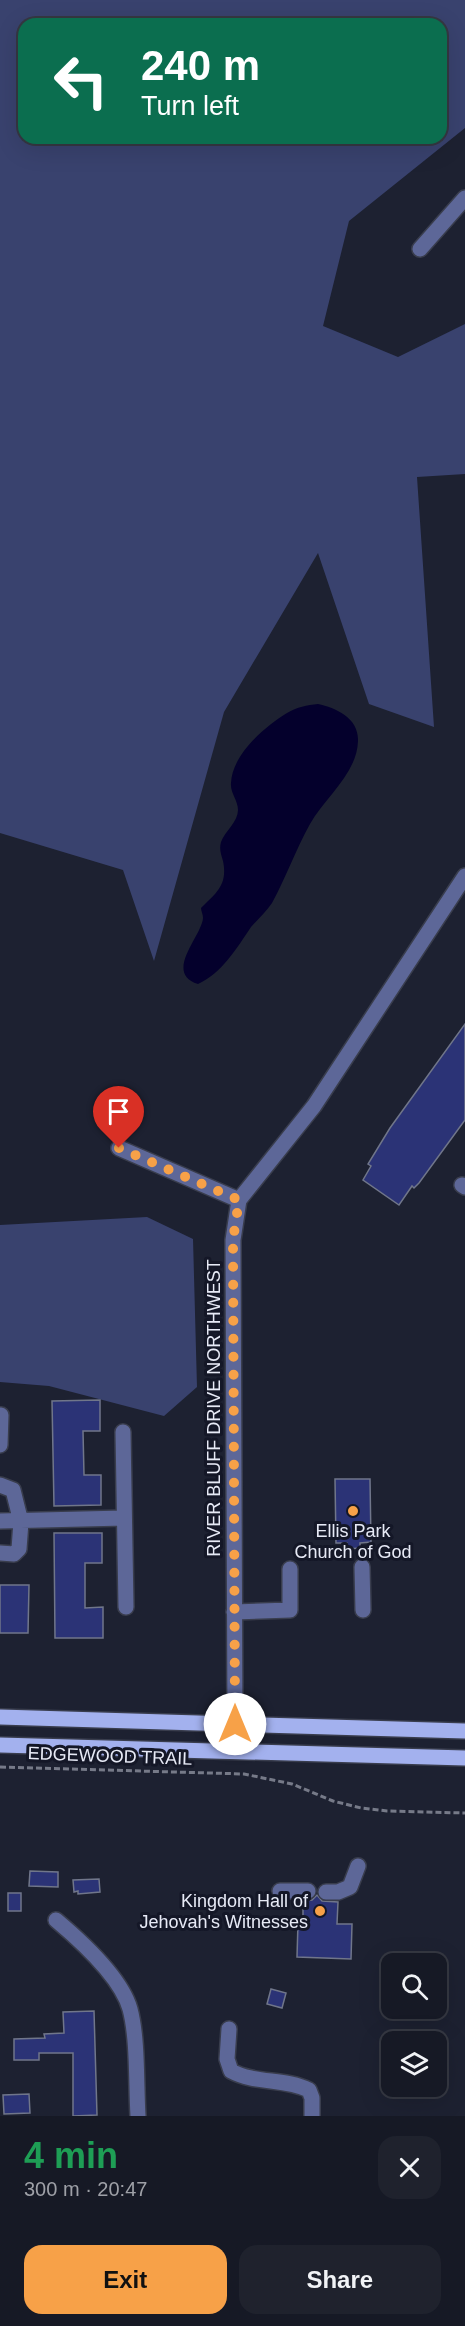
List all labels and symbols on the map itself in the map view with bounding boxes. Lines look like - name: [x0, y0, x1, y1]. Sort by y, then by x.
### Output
- pin: [93, 1086, 144, 1148]
- street label: RIVER BLUFF DRIVE NORTHWEST: [204, 1259, 224, 1557]
- marker: Ellis Park Church of God: [346, 1504, 360, 1518]
- place label: Ellis Park Church of God: [294, 1521, 412, 1562]
- position arrow: [203, 1692, 267, 1756]
- street label: EDGEWOOD TRAIL: [27, 1743, 193, 1769]
- place label: Kingdom Hall of Jehovah's Witnesses: [139, 1891, 309, 1932]
- marker: Kingdom Hall of Jehovah's Witnesses: [313, 1904, 327, 1918]

